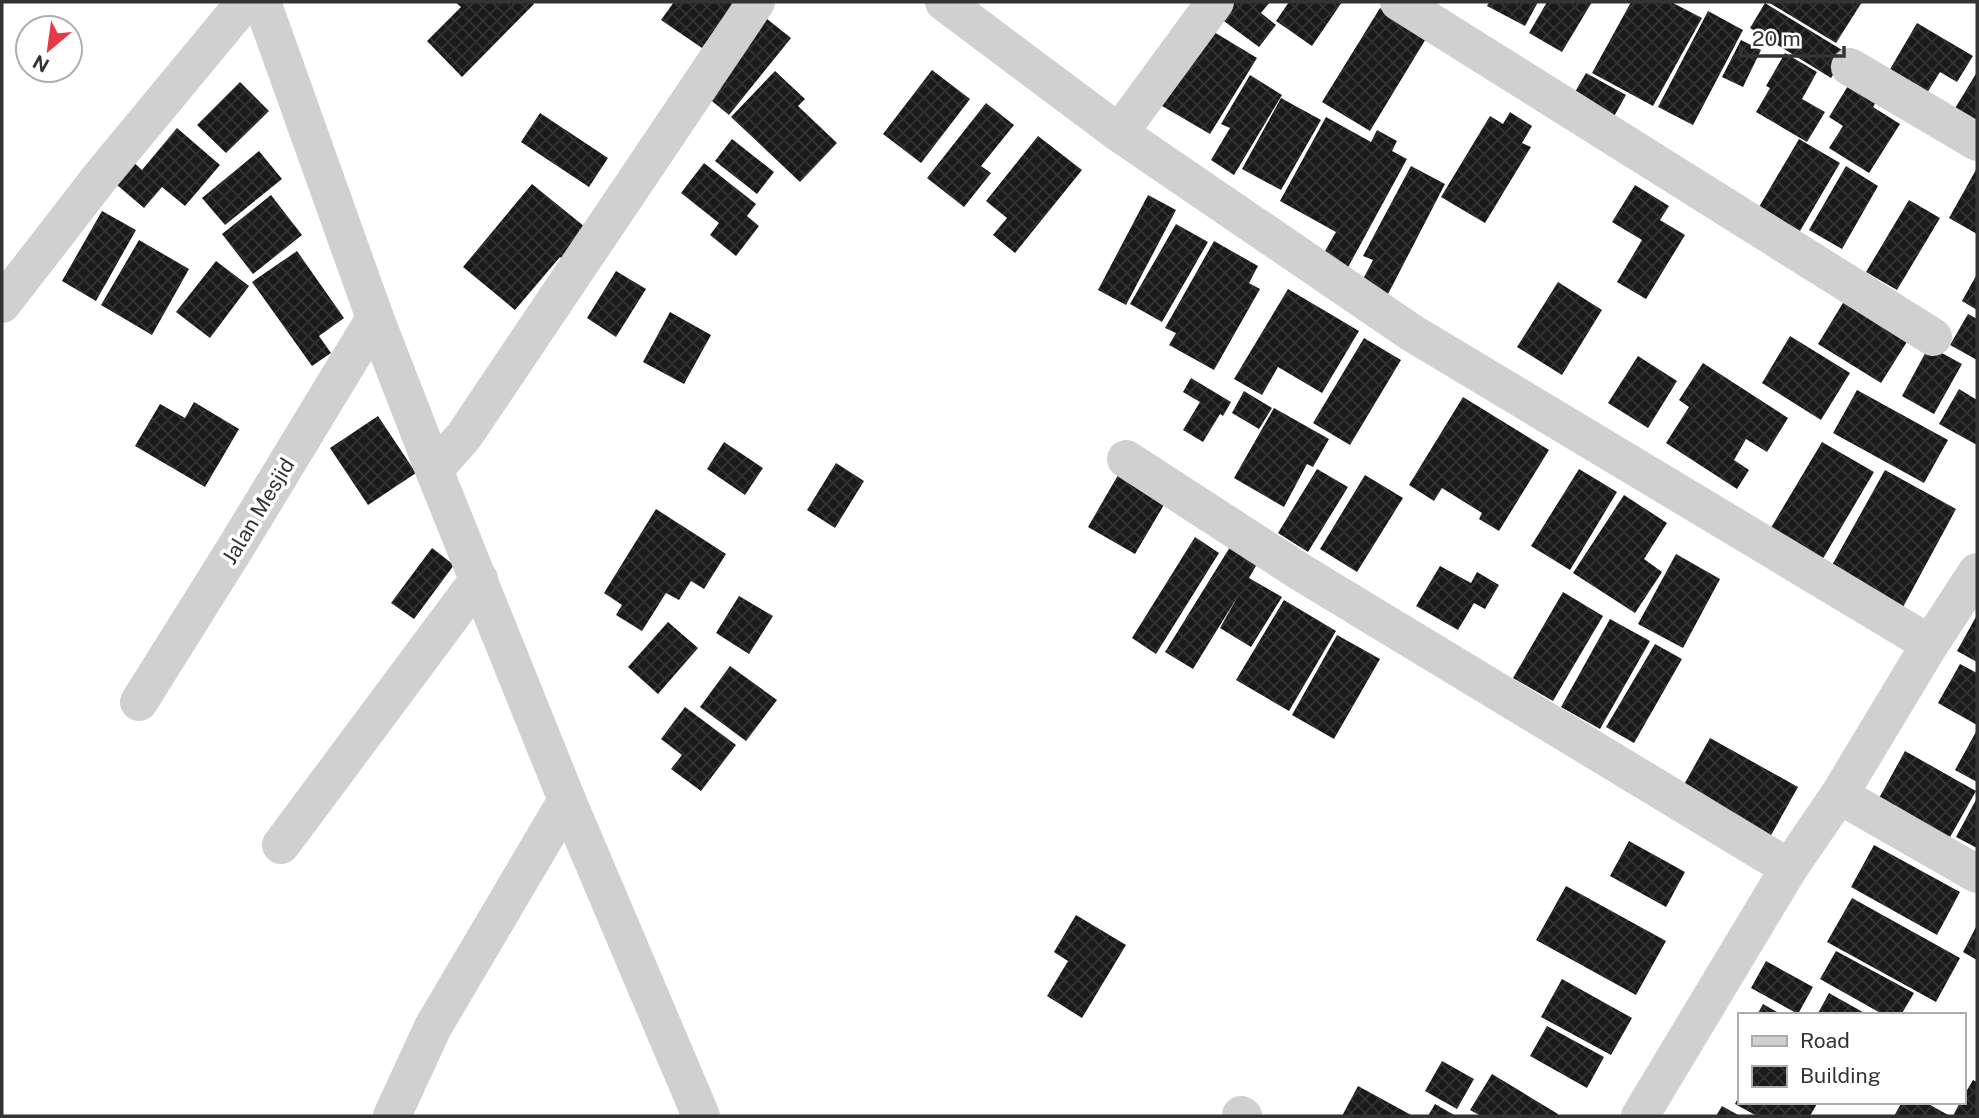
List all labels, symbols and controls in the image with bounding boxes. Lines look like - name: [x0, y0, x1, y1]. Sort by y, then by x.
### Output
- north arrow: [14, 14, 84, 84]
- scale bar: [1741, 14, 1844, 58]
- text: 20 m: [1752, 26, 1801, 51]
- text: N: [29, 51, 53, 77]
- street label: Jalan Mesjid: [217, 453, 299, 569]
- legend: [1738, 1013, 1965, 1104]
- text: Road: [1800, 1028, 1850, 1053]
- text: Building: [1800, 1063, 1881, 1088]

